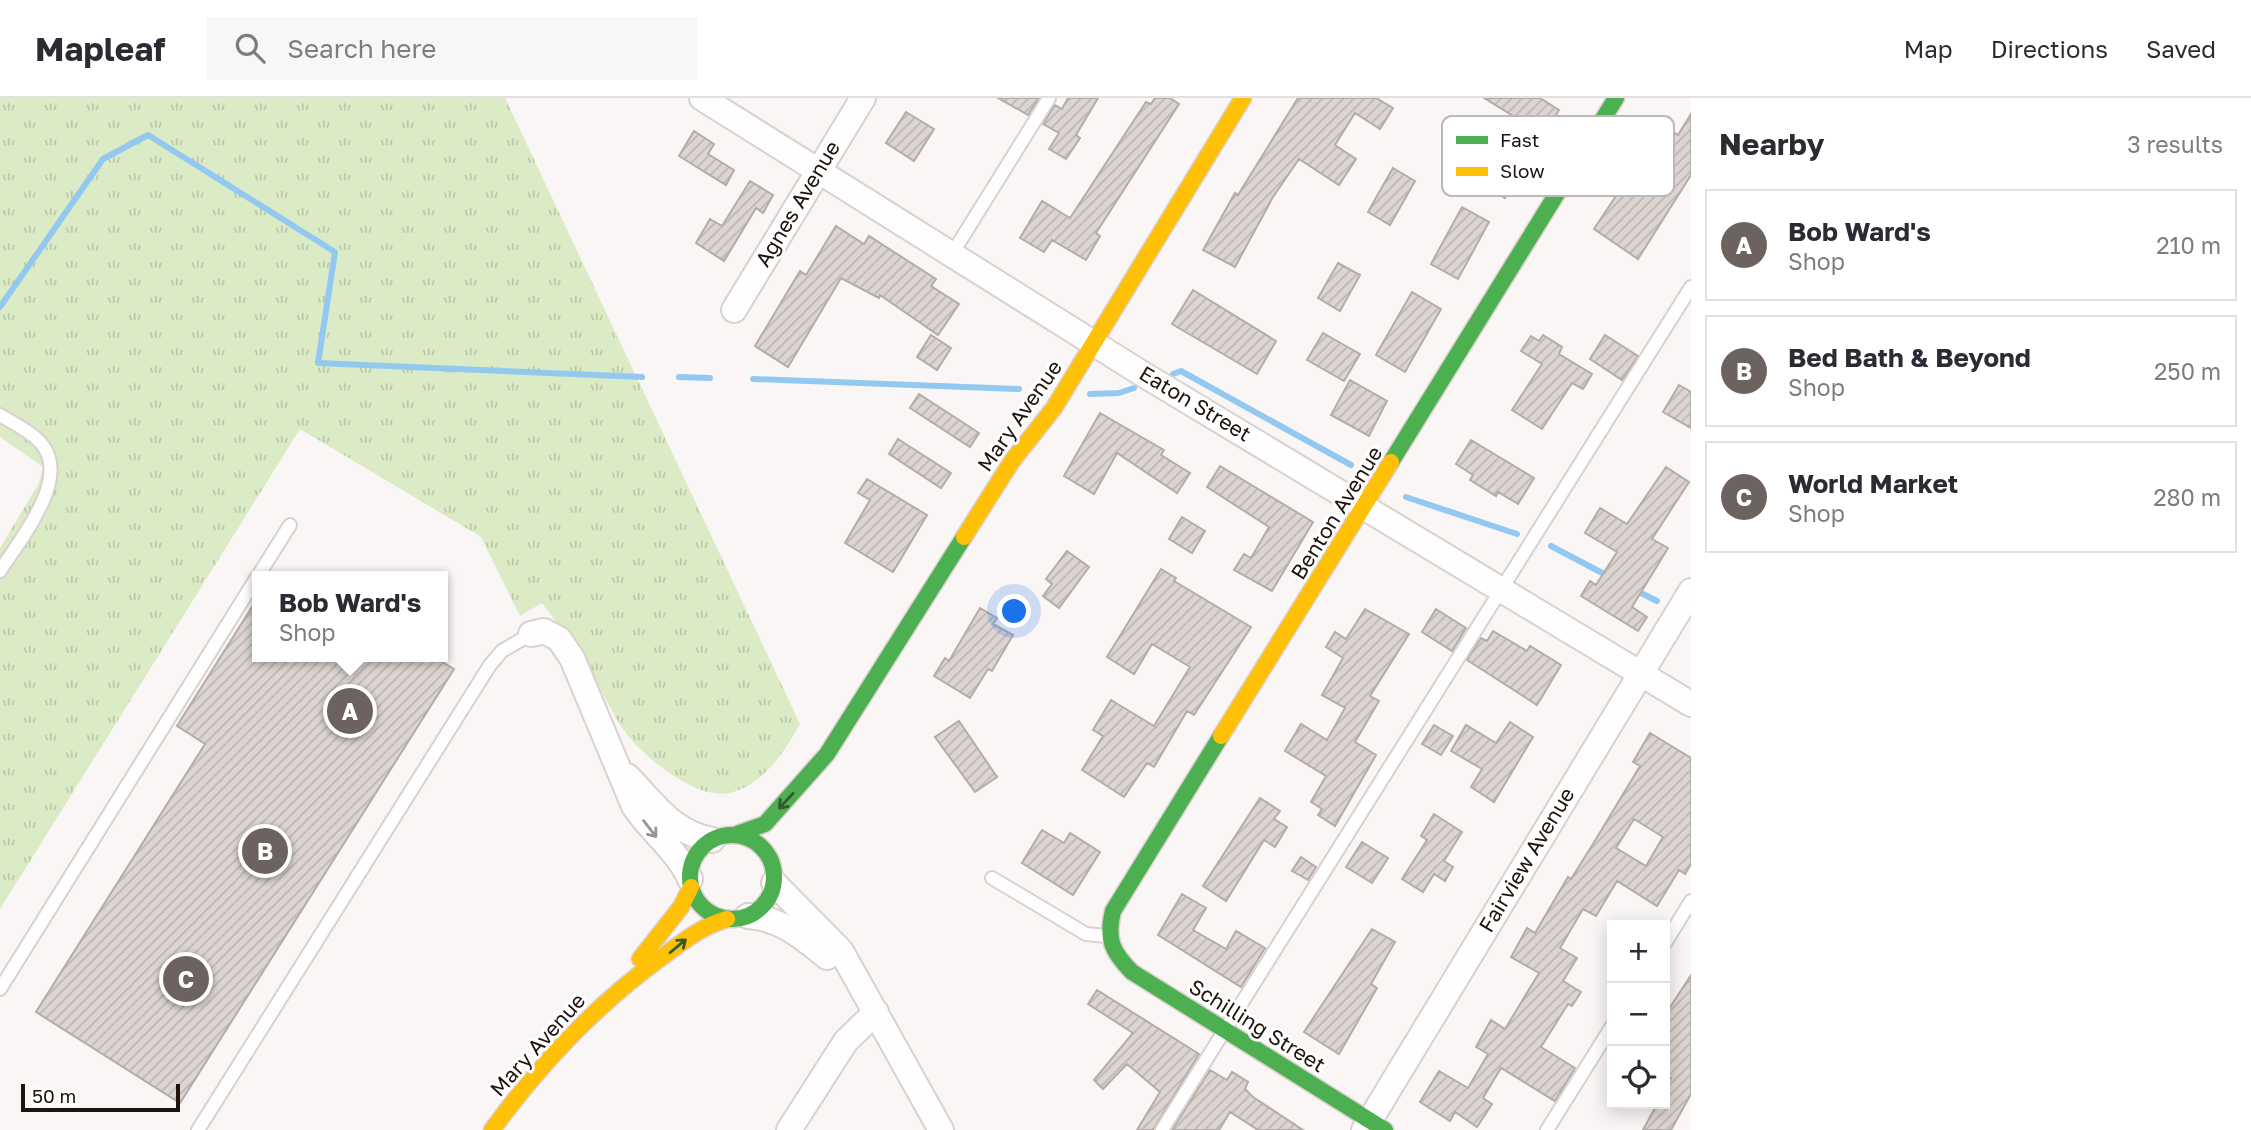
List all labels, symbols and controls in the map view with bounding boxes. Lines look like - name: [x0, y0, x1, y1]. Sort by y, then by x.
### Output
- search box: [207, 17, 697, 80]
- text: Mapleaf: [35, 29, 165, 68]
- icon: search: [231, 29, 269, 67]
- text: Search here: [287, 33, 436, 64]
- text: Map: [1904, 34, 1953, 63]
- text: Directions: [1991, 34, 2108, 63]
- text: Saved: [2146, 34, 2216, 63]
- legend: [1442, 116, 1674, 196]
- text: Nearby: [1719, 126, 1824, 162]
- text: Fast: [1500, 128, 1539, 151]
- text: 3 results: [2127, 130, 2223, 158]
- street label: Agnes Avenue: [749, 136, 845, 271]
- text: Slow: [1500, 159, 1545, 182]
- text: Bob Ward's: [1788, 216, 1931, 247]
- text: A: [1736, 231, 1752, 259]
- text: 210 m: [2156, 231, 2221, 259]
- text: Shop: [1788, 247, 1845, 275]
- text: Bed Bath & Beyond: [1788, 342, 2031, 373]
- street label: Mary Avenue: [971, 355, 1067, 476]
- text: B: [1736, 357, 1752, 385]
- text: 250 m: [2154, 357, 2221, 385]
- street label: Eaton Street: [1135, 360, 1256, 447]
- text: Shop: [1788, 373, 1845, 401]
- street label: Benton Avenue: [1285, 441, 1388, 584]
- text: World Market: [1788, 468, 1958, 499]
- text: C: [1736, 483, 1752, 511]
- text: 280 m: [2153, 483, 2221, 511]
- text: Shop: [1788, 499, 1845, 527]
- popup: [252, 571, 448, 662]
- text: Bob Ward's: [279, 587, 421, 618]
- your location: [997, 594, 1031, 628]
- text: Shop: [279, 618, 335, 646]
- pin: A: [327, 685, 373, 737]
- street label: Fairview Avenue: [1473, 782, 1580, 937]
- one-way arrow: [778, 792, 795, 809]
- one-way arrow: [642, 819, 657, 837]
- pin: B: [242, 825, 288, 877]
- map controls: [1607, 920, 1670, 1109]
- button: +: [1607, 920, 1670, 983]
- one-way arrow: [669, 938, 687, 953]
- pin: C: [163, 953, 209, 1005]
- street label: Schilling Street: [1185, 973, 1330, 1077]
- button: −: [1607, 983, 1670, 1046]
- street label: Mary Avenue: [484, 987, 590, 1101]
- button: locate: [1607, 1046, 1670, 1109]
- scale bar: [21, 1081, 180, 1113]
- text: 50 m: [32, 1084, 76, 1107]

